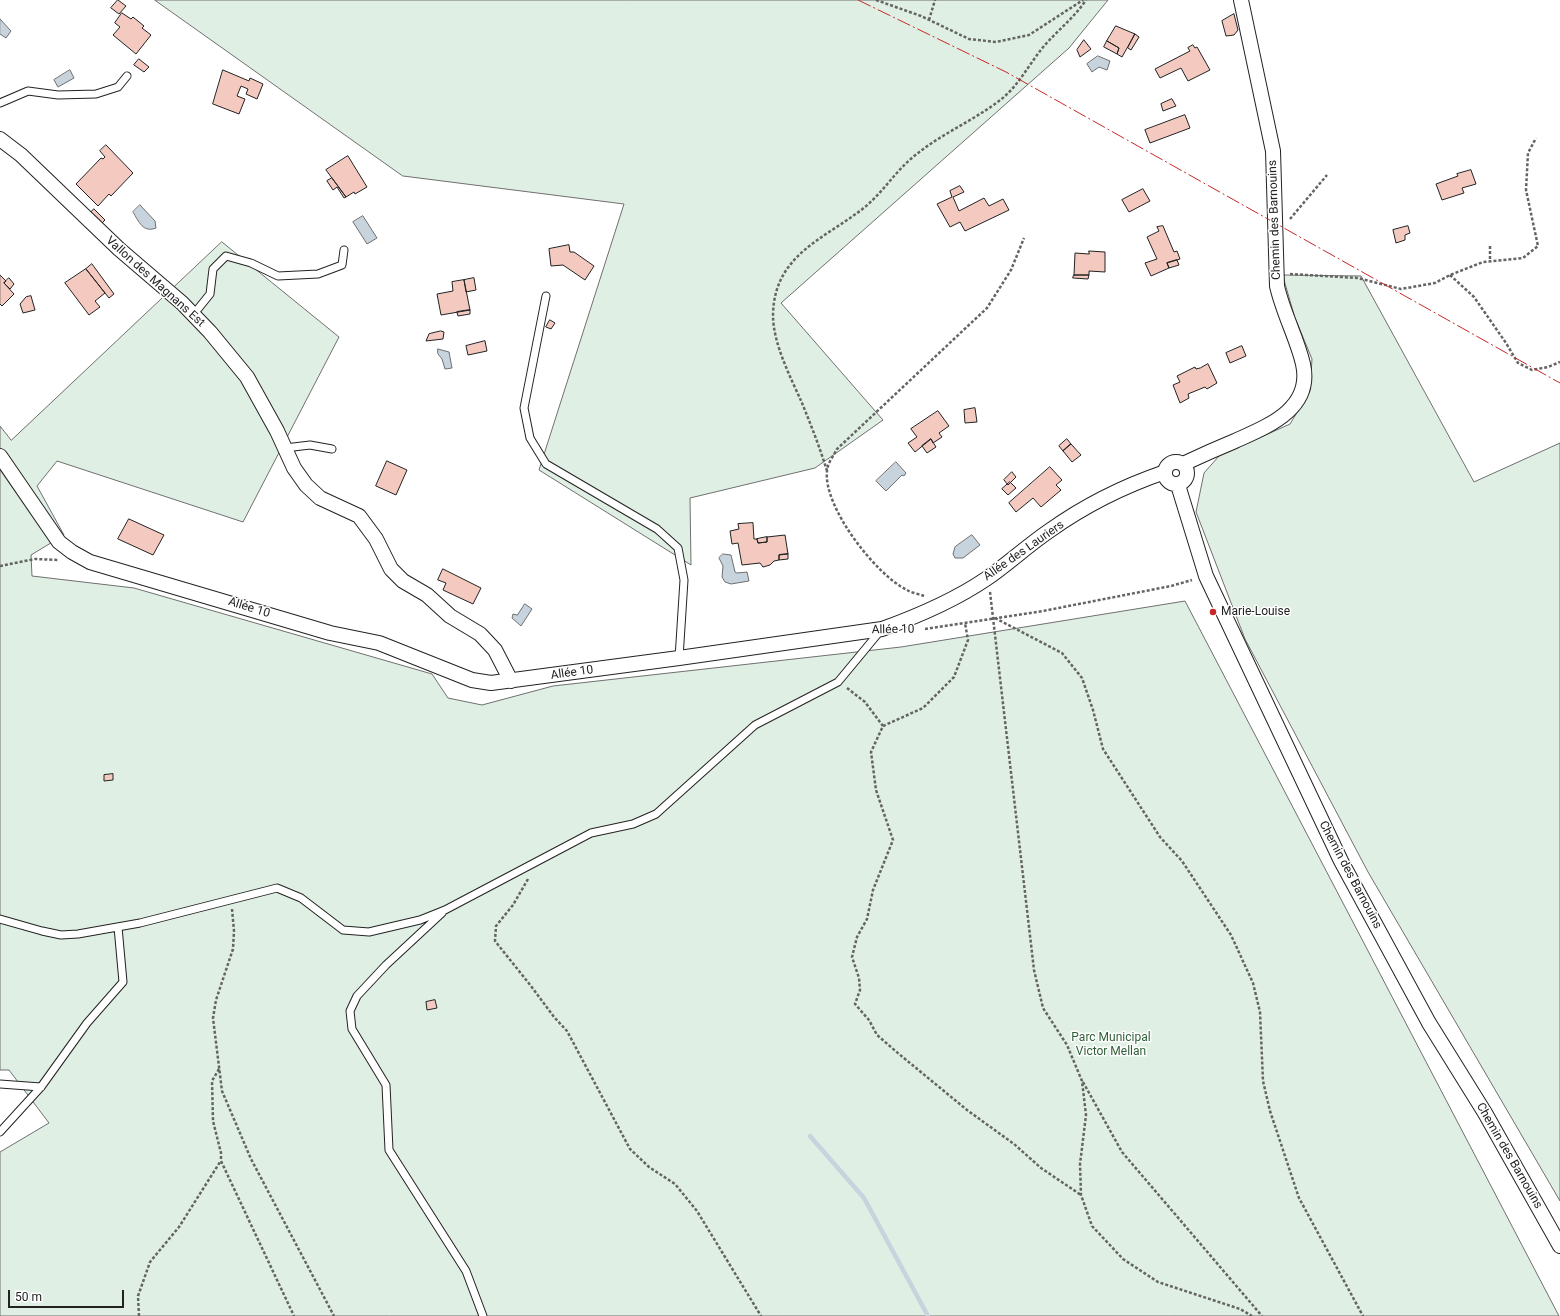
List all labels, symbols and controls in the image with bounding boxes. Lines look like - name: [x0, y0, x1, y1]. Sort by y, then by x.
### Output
- street label: Chemin des Barnouins: [1266, 160, 1284, 280]
- street label: Vallon des Magnans Est: [103, 234, 207, 330]
- street label: Allée des Lauriers: [981, 518, 1067, 584]
- street label: Allée 10: [226, 595, 272, 621]
- place label: Marie-Louise: [1221, 605, 1290, 619]
- marker: Marie-Louise: [1208, 607, 1218, 617]
- street label: Allée 10: [871, 622, 915, 638]
- street label: Allée 10: [550, 663, 594, 683]
- street label: Chemin des Barnouins: [1315, 819, 1385, 931]
- park label: Parc Municipal Victor Mellan: [1071, 1031, 1151, 1059]
- street label: Chemin des Barnouins: [1473, 1100, 1545, 1212]
- scale bar: [10, 1282, 126, 1308]
- text: 50 m: [15, 1290, 42, 1304]

